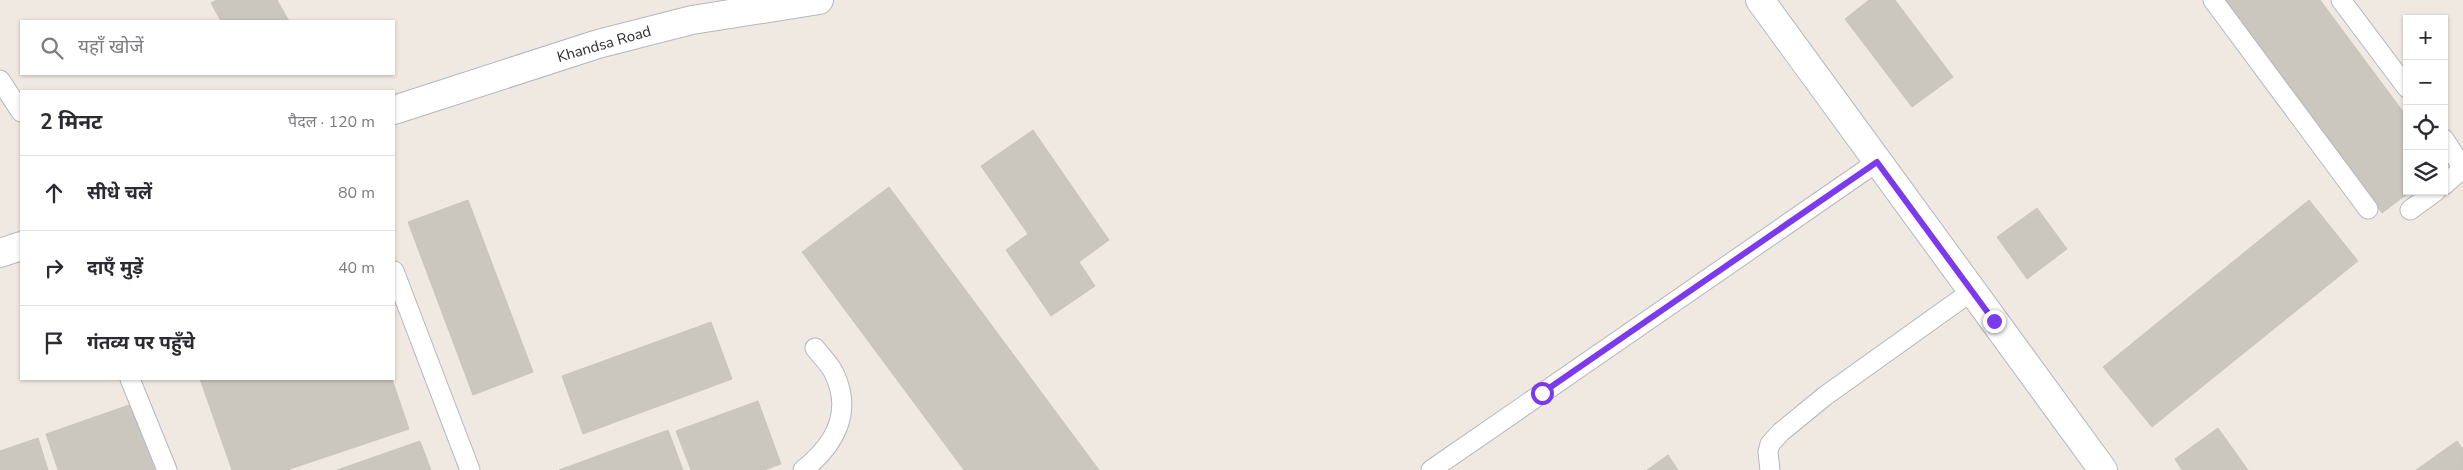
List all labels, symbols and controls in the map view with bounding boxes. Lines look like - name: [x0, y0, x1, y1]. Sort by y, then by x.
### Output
- map controls: [2403, 15, 2448, 195]
- button: +: [2403, 15, 2448, 60]
- search box: [20, 20, 395, 75]
- street label: Khandsa Road: [555, 21, 653, 67]
- icon: search: [38, 34, 66, 62]
- text: यहाँ खोजें: [78, 34, 143, 60]
- button: −: [2403, 60, 2448, 105]
- button: locate: [2403, 105, 2448, 150]
- text: 2 मिनट: [40, 108, 102, 136]
- text: पैदल · 120 m: [288, 111, 375, 133]
- button: layers: [2403, 150, 2448, 195]
- icon: ahead: [40, 179, 68, 207]
- text: सीधे चलें: [87, 180, 152, 206]
- text: 80 m: [338, 182, 375, 204]
- icon: right: [40, 254, 68, 282]
- text: दाएँ मुड़ें: [87, 255, 143, 281]
- text: 40 m: [338, 257, 375, 279]
- route end: [1983, 310, 2006, 333]
- icon: arrive: [40, 329, 68, 357]
- text: गंतव्य पर पहुँचे: [87, 330, 195, 356]
- route start: [1531, 382, 1554, 405]

